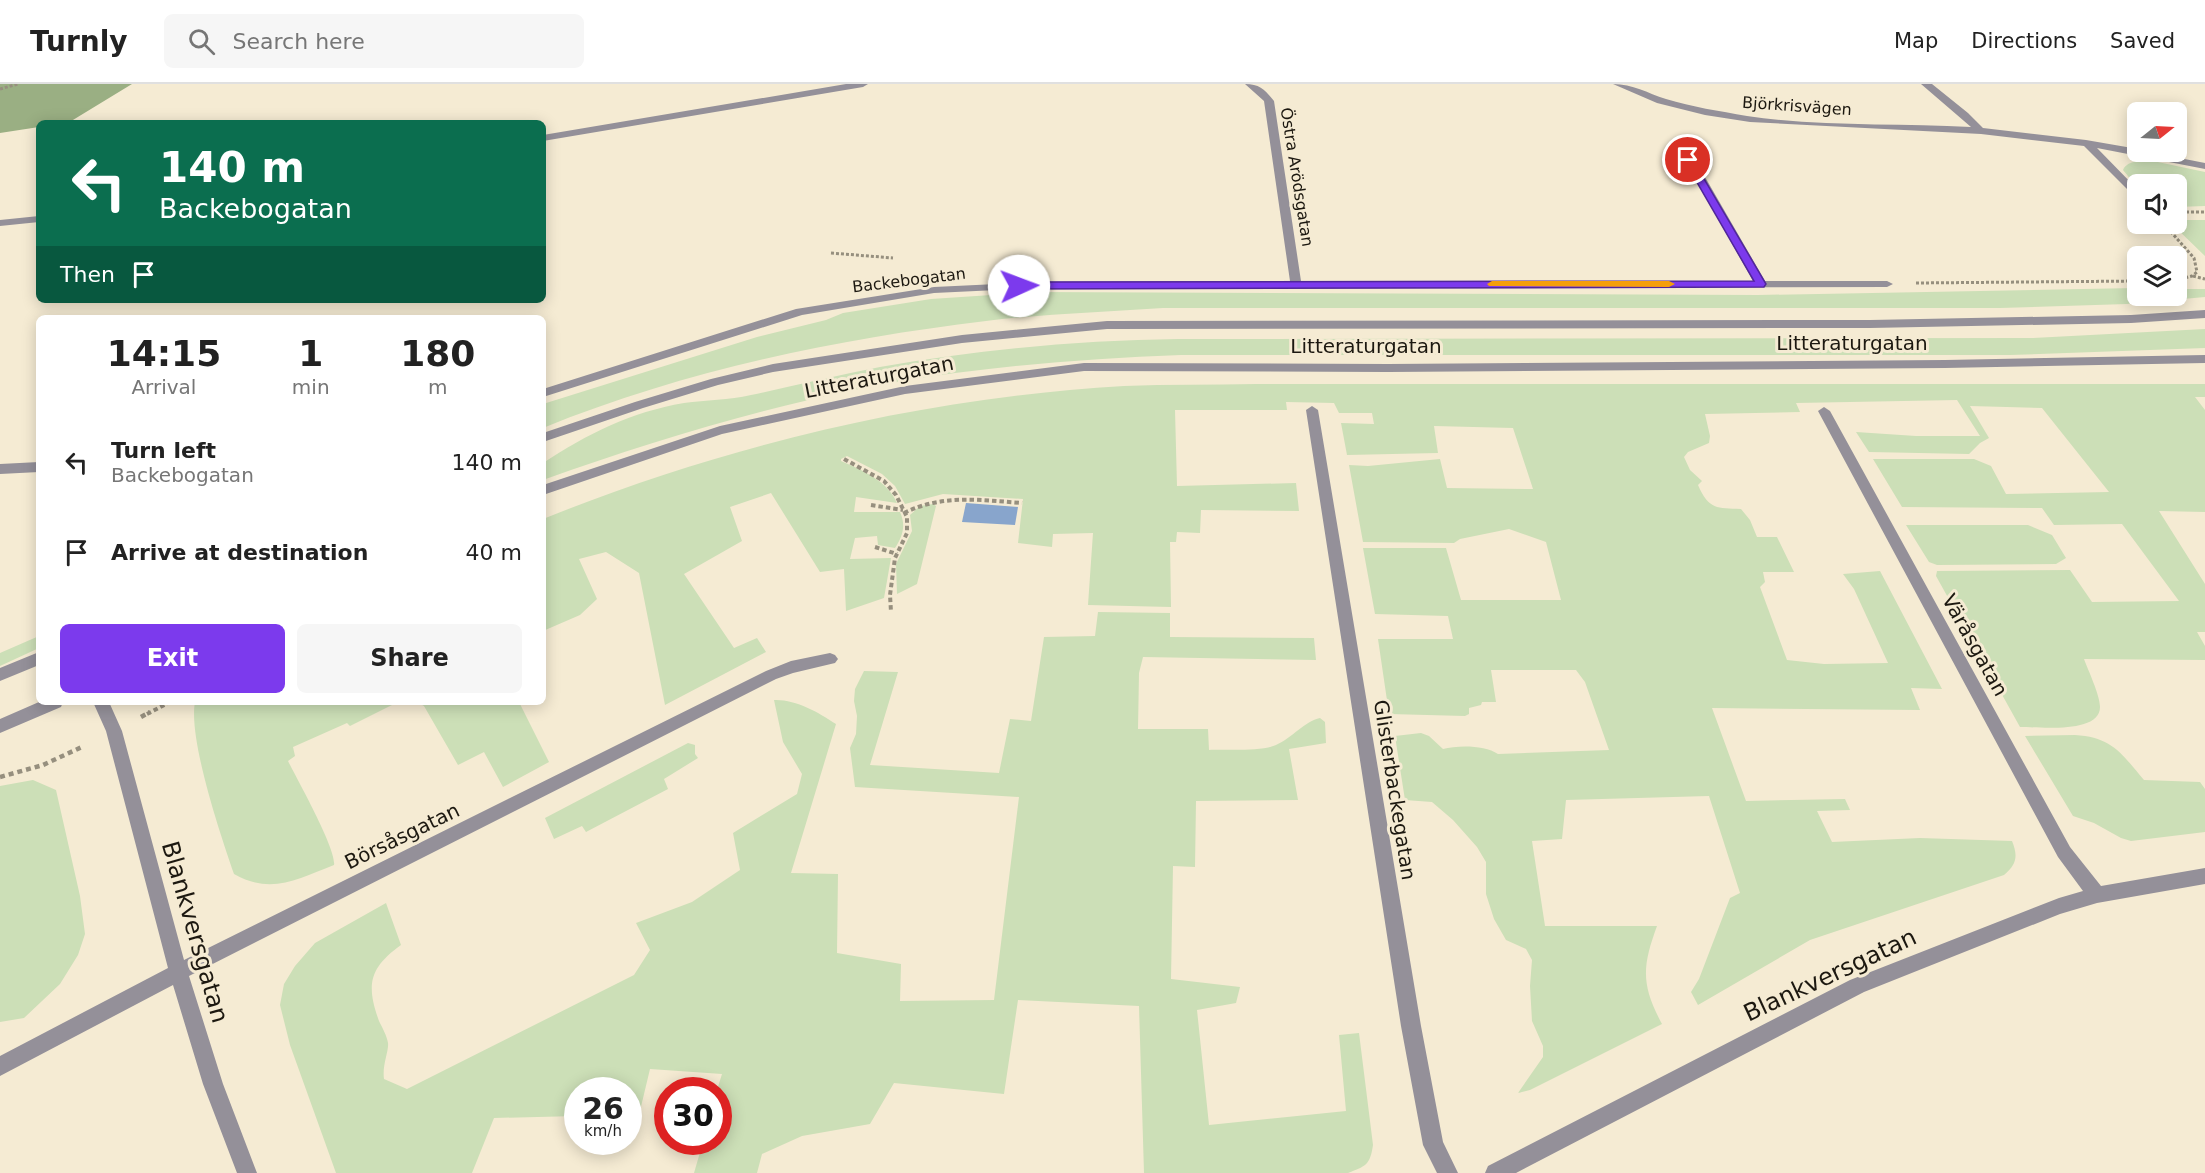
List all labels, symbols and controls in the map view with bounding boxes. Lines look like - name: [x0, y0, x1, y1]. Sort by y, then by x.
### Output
- search box: [164, 14, 584, 68]
- text: Turnly: [30, 25, 128, 58]
- icon: search: [185, 25, 218, 58]
- text: Search here: [233, 29, 365, 54]
- text: Map: [1894, 29, 1938, 53]
- text: Directions: [1971, 29, 2077, 53]
- text: Saved: [2110, 29, 2175, 53]
- street label: Björkrisvägen: [1742, 93, 1852, 119]
- north arrow: [2127, 102, 2187, 162]
- map controls: [2127, 102, 2187, 306]
- street label: Östra Arödsgatan: [1277, 106, 1317, 248]
- pin: [1662, 134, 1713, 185]
- text: 140 m: [159, 143, 305, 192]
- icon: arrive: [1671, 143, 1704, 176]
- icon: left: [60, 144, 138, 222]
- button: sound: [2127, 174, 2187, 234]
- text: Backebogatan: [159, 193, 352, 224]
- button: layers: [2127, 246, 2187, 306]
- position arrow: [987, 254, 1051, 318]
- icon: arrive: [127, 258, 160, 291]
- text: Then: [60, 262, 115, 287]
- street label: Backebogatan: [851, 264, 967, 296]
- street label: Litteraturgatan: [1776, 331, 1928, 355]
- text: 14:15: [107, 333, 221, 374]
- text: 1: [298, 333, 323, 374]
- text: 180: [400, 333, 475, 374]
- street label: Litteraturgatan: [1290, 334, 1442, 358]
- street label: Litteraturgatan: [802, 351, 956, 403]
- text: Arrival: [131, 375, 196, 399]
- text: min: [292, 375, 330, 399]
- text: m: [428, 375, 448, 399]
- text: Turn left: [111, 438, 216, 463]
- icon: left: [60, 446, 93, 479]
- text: 140 m: [452, 450, 522, 475]
- text: Backebogatan: [111, 463, 254, 487]
- icon: arrive: [60, 536, 93, 569]
- text: Arrive at destination: [111, 540, 368, 565]
- text: 40 m: [466, 540, 522, 565]
- street label: Väråsgatan: [1937, 590, 2013, 700]
- button: Exit: [60, 624, 285, 693]
- button: Share: [297, 624, 522, 693]
- street label: Glisterbackegatan: [1369, 698, 1421, 882]
- street label: Börsåsgatan: [341, 798, 463, 874]
- street label: Blankversgatan: [156, 838, 234, 1026]
- street label: Blankversgatan: [1739, 923, 1921, 1027]
- speed limit sign: 30: [654, 1077, 732, 1155]
- text: 26: [582, 1091, 624, 1126]
- text: km/h: [584, 1122, 622, 1140]

